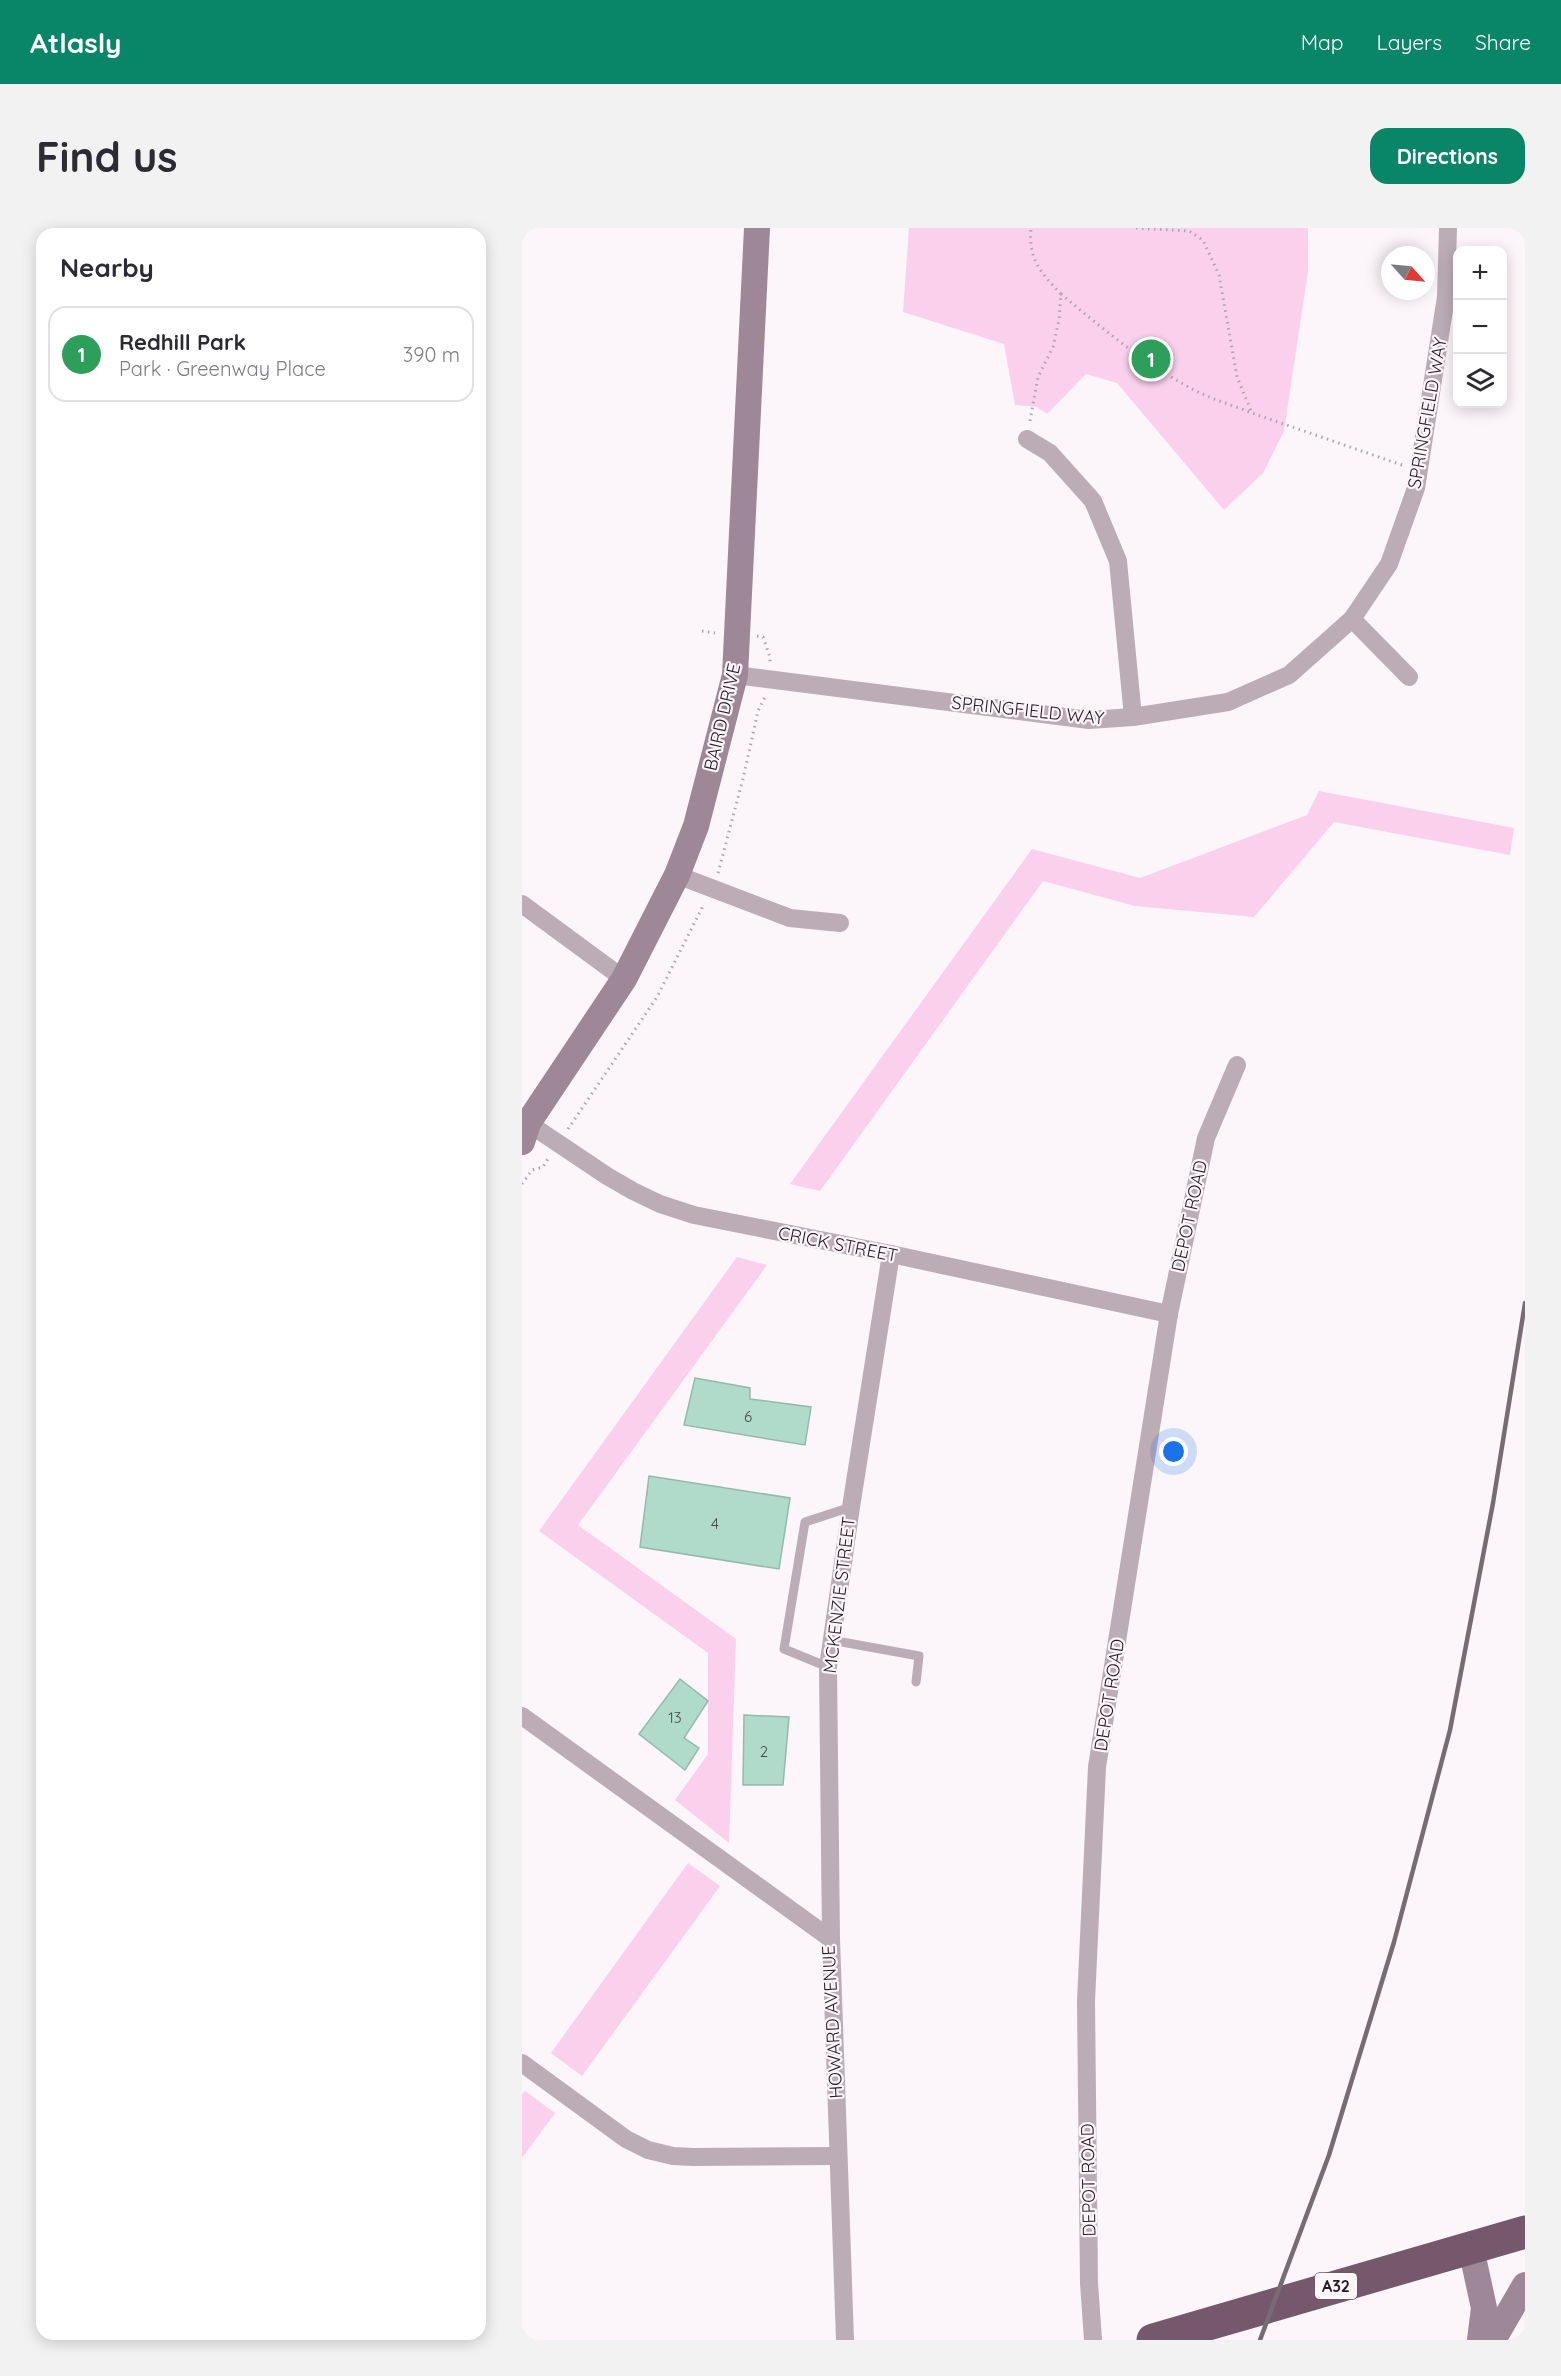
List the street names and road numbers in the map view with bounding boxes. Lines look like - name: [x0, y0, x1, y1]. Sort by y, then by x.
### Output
- street label: SPRINGFIELD WAY: [1402, 336, 1452, 490]
- street label: BAIRD DRIVE: [698, 661, 746, 773]
- street label: SPRINGFIELD WAY: [951, 691, 1105, 729]
- street label: DEPOT ROAD: [1166, 1158, 1212, 1274]
- street label: CRICK STREET: [776, 1221, 900, 1267]
- street label: MCKENZIE STREET: [818, 1515, 860, 1675]
- street label: DEPOT ROAD: [1089, 1637, 1129, 1753]
- street label: HOWARD AVENUE: [816, 1945, 848, 2099]
- street label: DEPOT ROAD: [1076, 2123, 1100, 2237]
- road number: A32: [1315, 2273, 1357, 2299]

